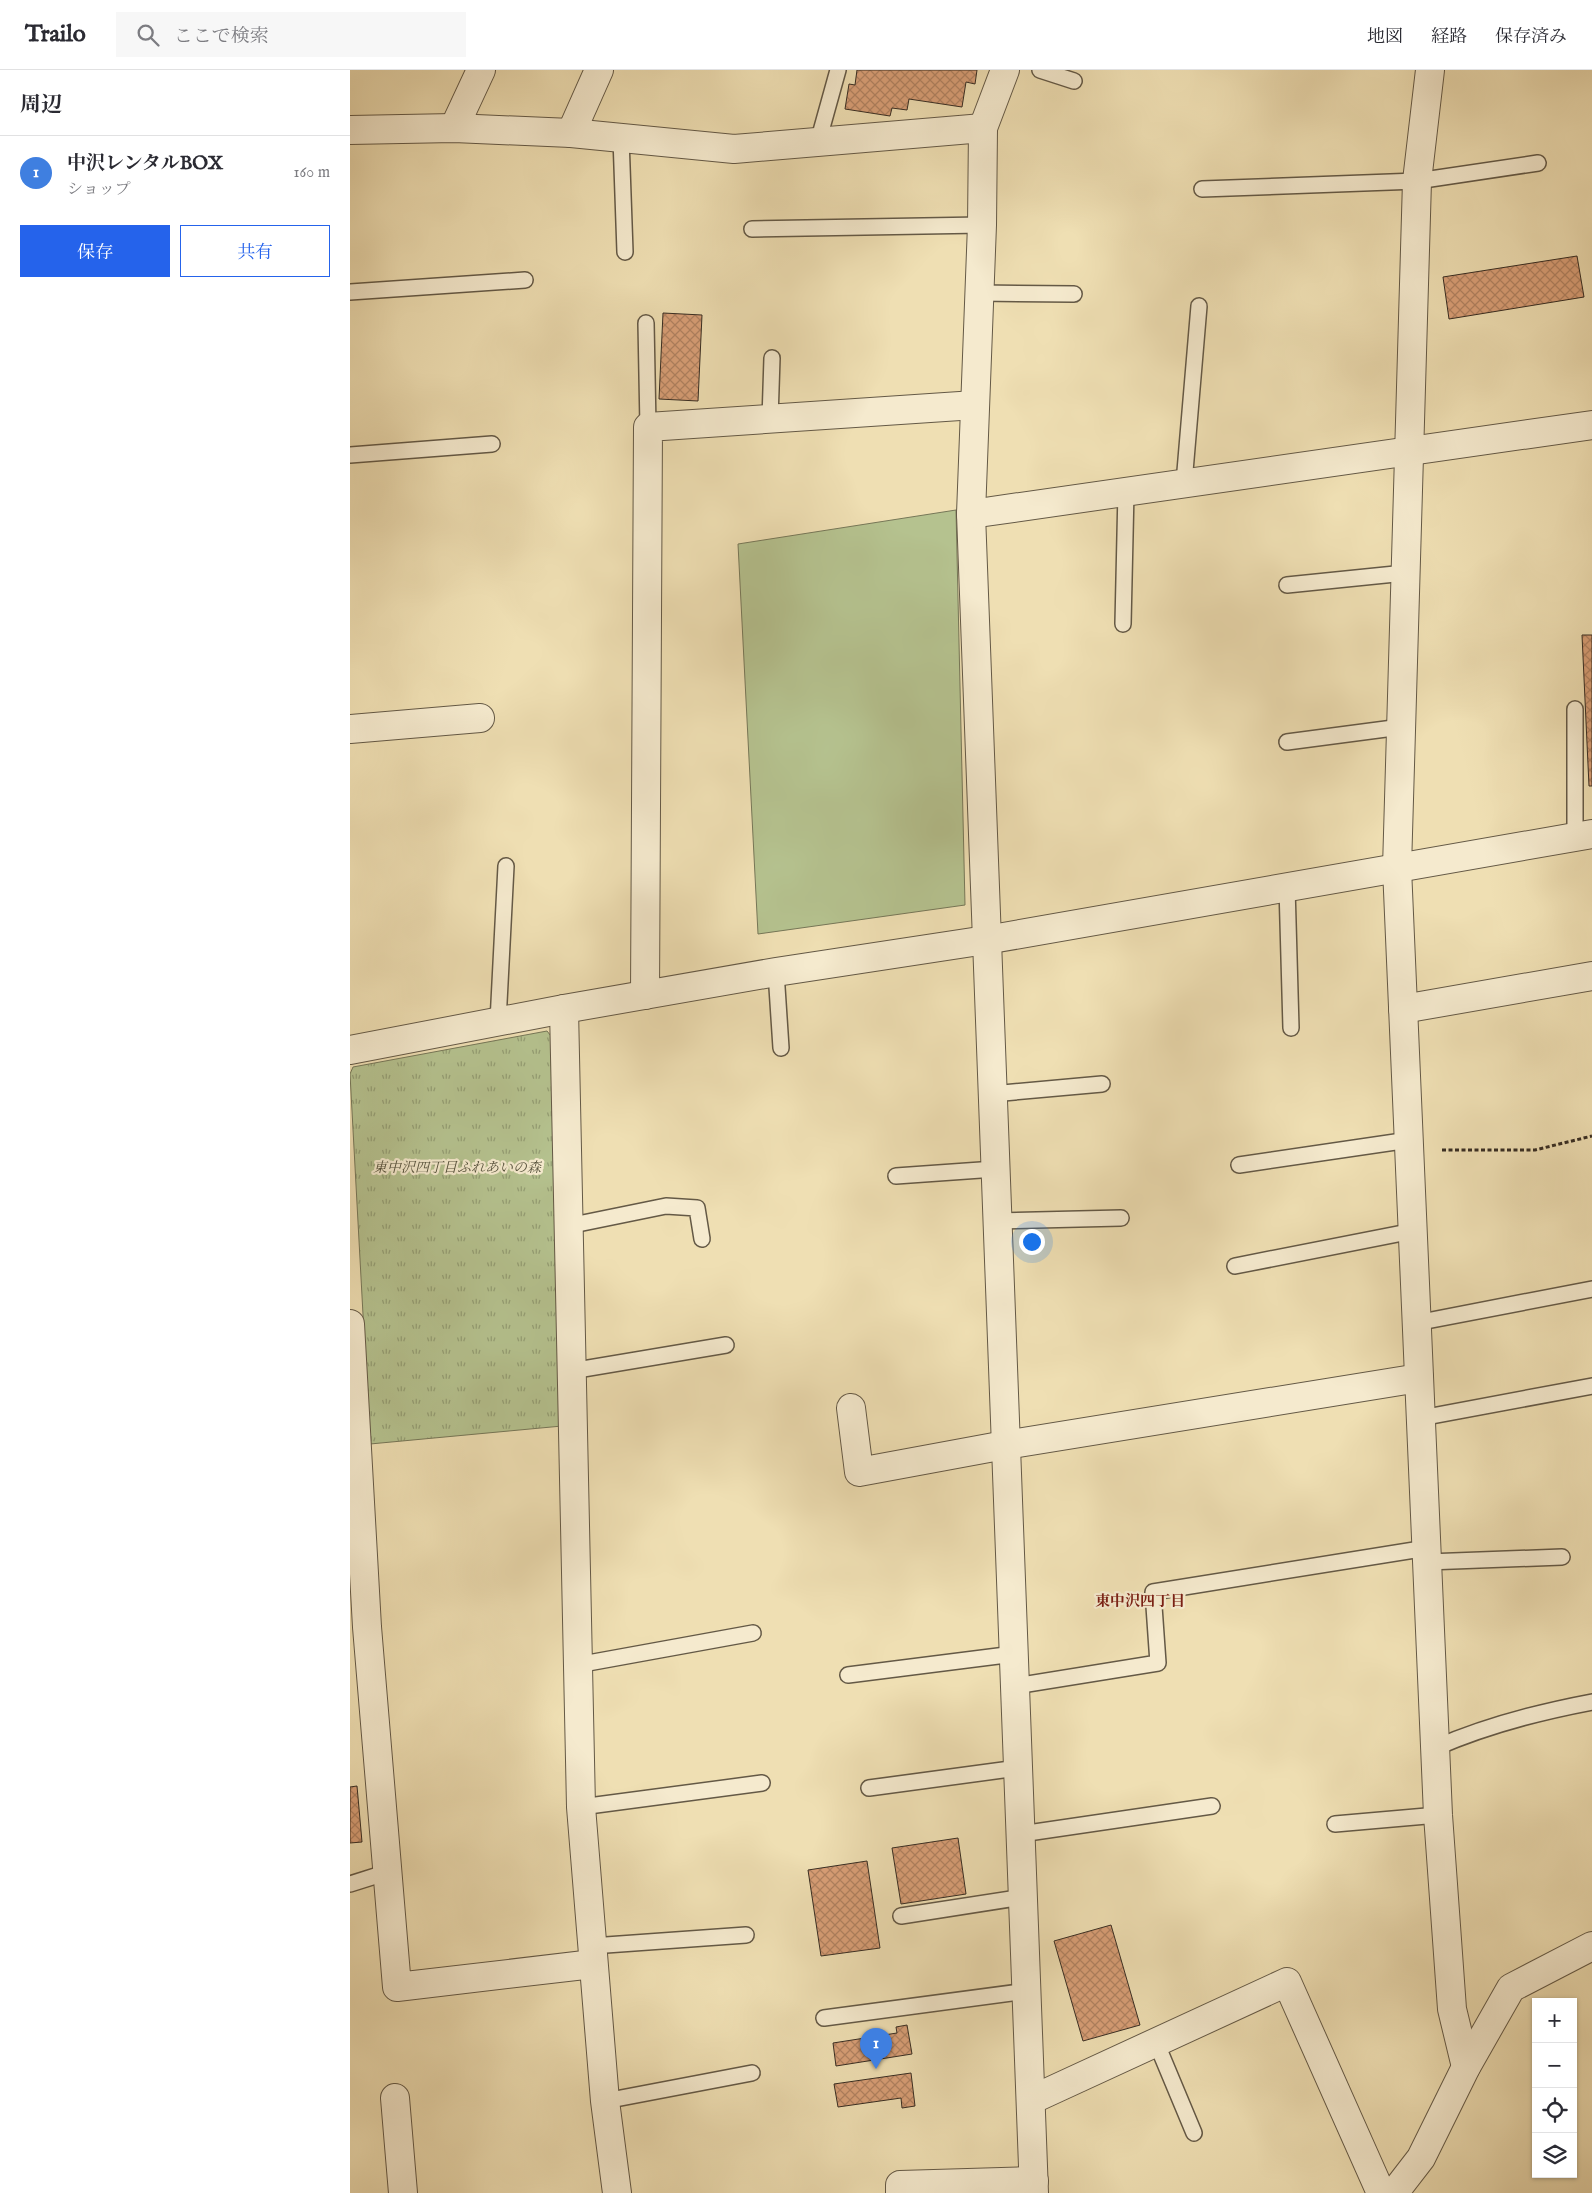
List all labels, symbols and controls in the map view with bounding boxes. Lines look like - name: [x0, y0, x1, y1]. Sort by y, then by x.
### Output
- search box: [116, 12, 466, 57]
- text: Trailo: [25, 19, 86, 50]
- icon: search: [134, 21, 162, 49]
- text: ここで検索: [174, 25, 269, 49]
- text: 地図: [1367, 26, 1403, 49]
- text: 経路: [1431, 26, 1467, 49]
- text: 保存済み: [1495, 26, 1567, 49]
- text: 周辺: [20, 92, 62, 119]
- text: 中沢レンタルBOX: [67, 152, 223, 176]
- text: 1: [33, 163, 39, 183]
- text: 160 m: [294, 163, 330, 183]
- text: ショップ: [67, 180, 131, 200]
- button: 保存: [20, 225, 170, 277]
- button: 共有: [180, 225, 330, 277]
- park label: 東中沢四丁目ふれあいの森: [373, 1159, 543, 1177]
- your location: [1019, 1229, 1045, 1255]
- district label: 東中沢四丁目: [1095, 1592, 1185, 1611]
- map controls: [1532, 1998, 1577, 2178]
- button: +: [1532, 1998, 1577, 2043]
- pin: 1: [860, 2028, 892, 2069]
- button: −: [1532, 2043, 1577, 2088]
- button: locate: [1532, 2088, 1577, 2133]
- button: layers: [1532, 2133, 1577, 2178]

